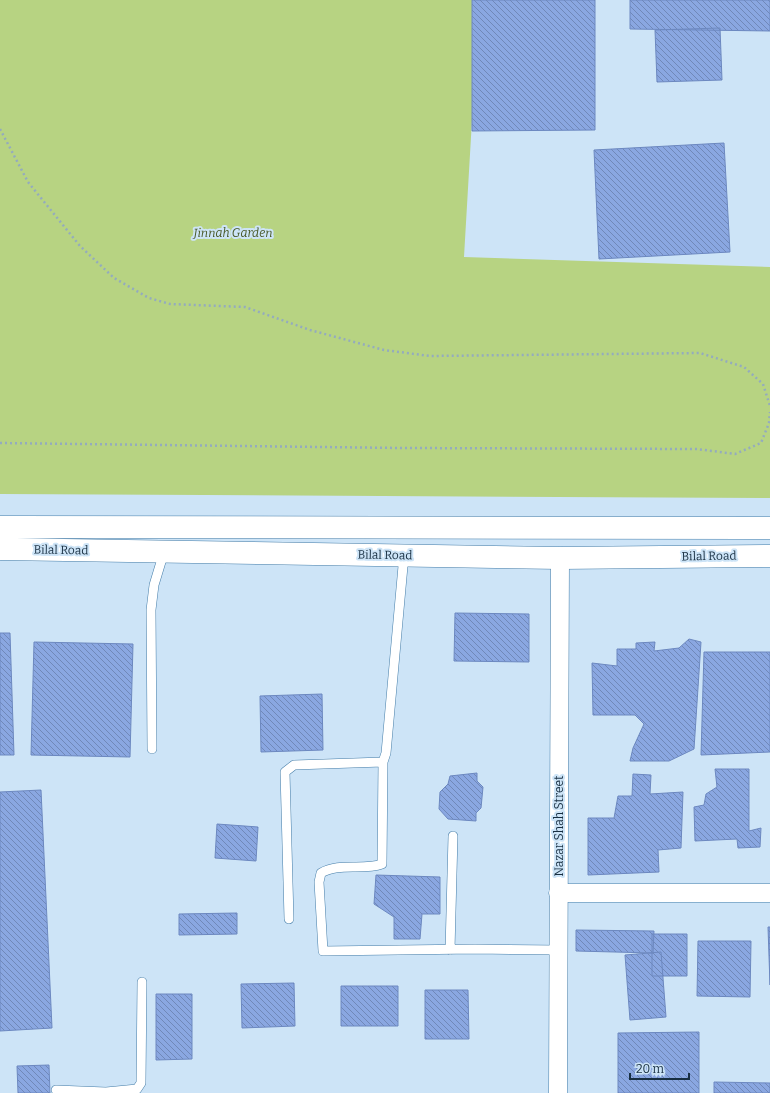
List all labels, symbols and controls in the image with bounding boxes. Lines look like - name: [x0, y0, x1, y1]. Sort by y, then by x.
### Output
- park label: Jinnah Garden: [193, 226, 272, 240]
- street label: Bilal Road: [33, 543, 89, 557]
- street label: Bilal Road: [357, 548, 413, 562]
- street label: Bilal Road: [681, 549, 737, 563]
- street label: Nazar Shah Street: [552, 775, 566, 876]
- scale bar: [630, 1055, 689, 1081]
- text: 20 m: [636, 1062, 665, 1076]

